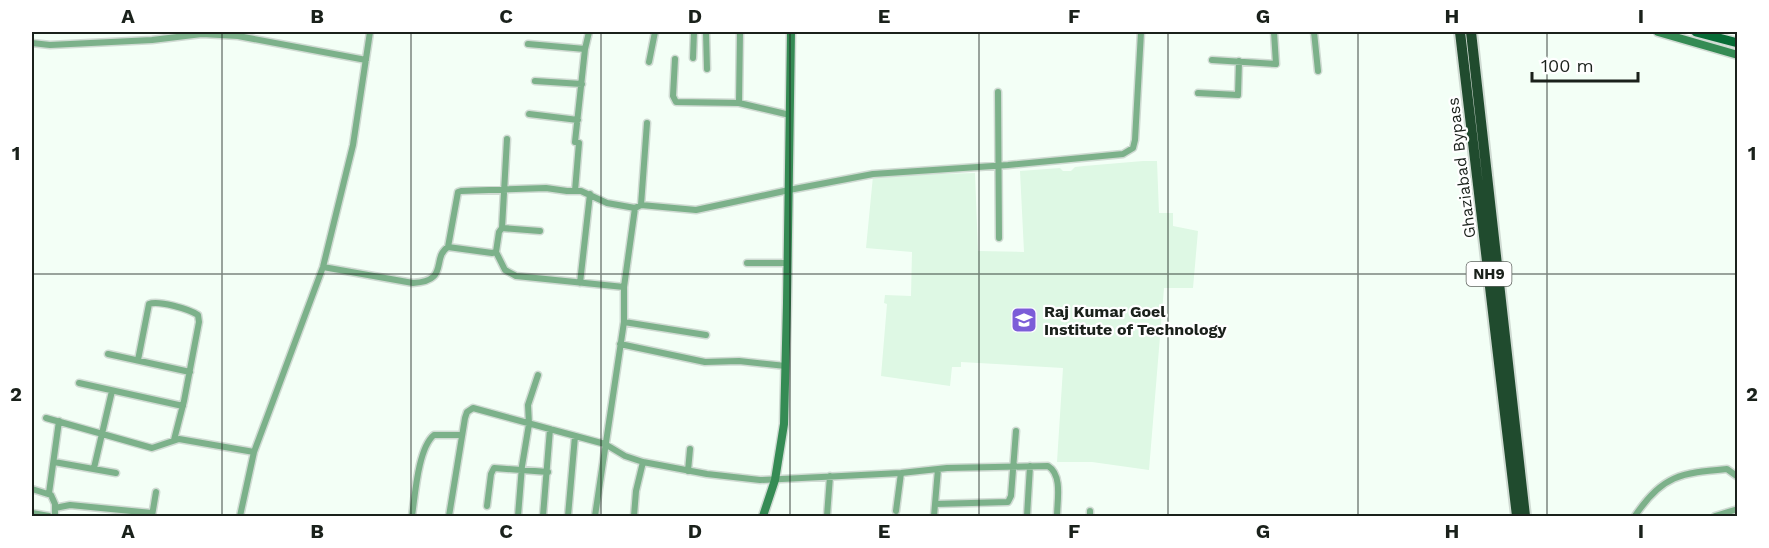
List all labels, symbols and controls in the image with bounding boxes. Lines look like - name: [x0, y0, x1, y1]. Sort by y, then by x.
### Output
- text: A: [121, 4, 135, 28]
- text: B: [310, 4, 324, 28]
- text: C: [499, 4, 513, 28]
- text: D: [688, 4, 702, 28]
- text: E: [878, 4, 890, 28]
- text: F: [1068, 4, 1080, 28]
- text: G: [1256, 4, 1270, 28]
- text: H: [1445, 4, 1459, 28]
- text: I: [1638, 4, 1644, 28]
- scale bar: [1532, 45, 1638, 83]
- text: 100 m: [1541, 55, 1594, 76]
- street label: Ghaziabad Bypass: [1443, 96, 1480, 239]
- text: 1: [12, 141, 20, 165]
- text: 1: [1748, 141, 1756, 165]
- road number: NH9: [1466, 262, 1512, 286]
- place label: Raj Kumar Goel Institute of Technology: [1044, 302, 1228, 339]
- school or university icon: Raj Kumar Goel Institute of Technology: [1009, 305, 1039, 335]
- text: 2: [10, 382, 22, 406]
- text: 2: [1746, 382, 1758, 406]
- text: A: [121, 519, 135, 543]
- text: B: [310, 519, 324, 543]
- text: C: [499, 519, 513, 543]
- text: D: [688, 519, 702, 543]
- text: E: [878, 519, 890, 543]
- text: F: [1068, 519, 1080, 543]
- text: G: [1256, 519, 1270, 543]
- text: H: [1445, 519, 1459, 543]
- text: I: [1638, 519, 1644, 543]

